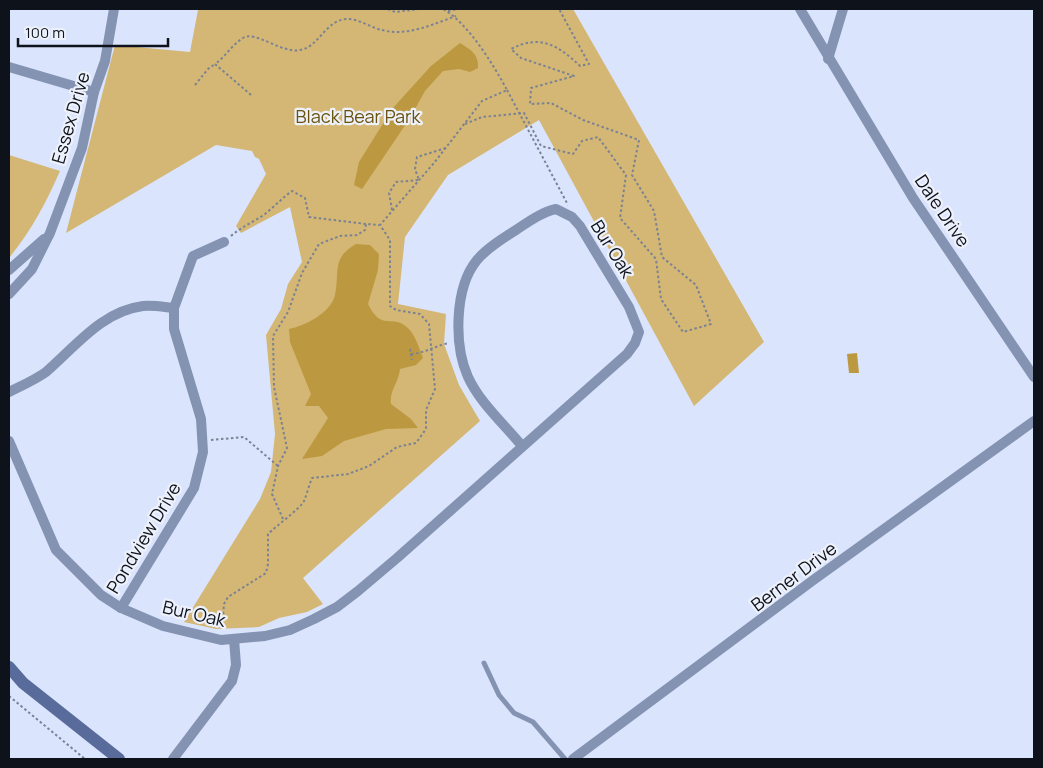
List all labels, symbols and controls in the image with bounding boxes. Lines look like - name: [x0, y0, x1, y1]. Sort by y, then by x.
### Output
- scale bar: [18, 15, 168, 47]
- text: 100 m: [25, 22, 65, 43]
- street label: Essex Drive: [45, 69, 95, 166]
- park label: Black Bear Park: [295, 104, 422, 128]
- street label: Dale Drive: [910, 170, 976, 251]
- street label: Bur Oak: [586, 215, 640, 283]
- street label: Pondview Drive: [100, 477, 186, 598]
- street label: Berner Drive: [746, 536, 841, 616]
- street label: Bur Oak: [160, 594, 229, 632]

